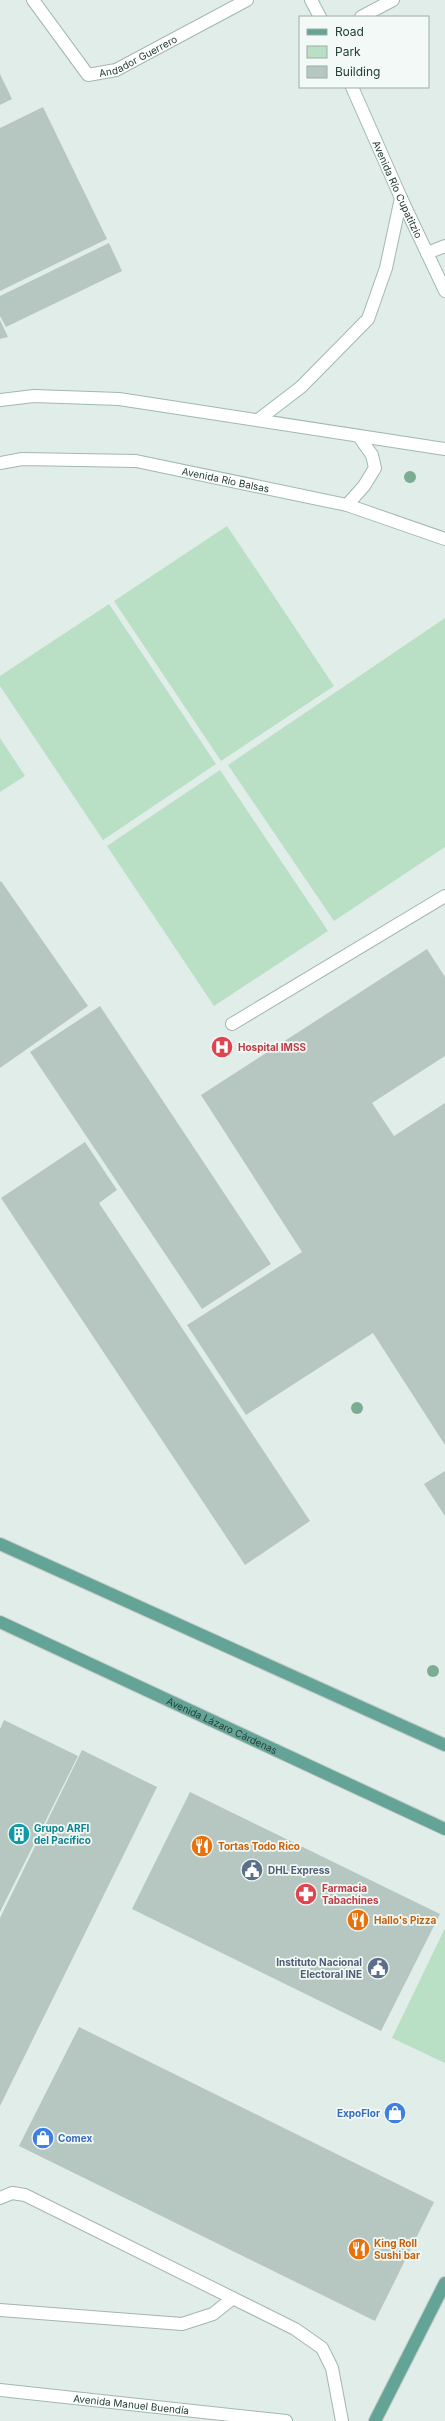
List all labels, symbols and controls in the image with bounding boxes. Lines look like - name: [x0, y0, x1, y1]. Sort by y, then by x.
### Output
- legend: [299, 16, 429, 88]
- text: Road: [335, 24, 364, 39]
- street label: Andador Guerrero: [98, 33, 179, 79]
- text: Park: [335, 44, 361, 59]
- text: Building: [335, 64, 380, 79]
- street label: Avenida Río Cupatitzio: [370, 138, 425, 240]
- street label: Avenida Río Balsas: [181, 465, 270, 495]
- hospital icon: Hospital IMSS: [209, 1034, 235, 1060]
- place label: Hospital IMSS: [238, 1041, 306, 1053]
- street label: Avenida Lázaro Cárdenas: [165, 1694, 279, 1756]
- building icon: Grupo ARFI del Pacífico: [6, 1821, 32, 1847]
- place label: Grupo ARFI del Pacífico: [34, 1822, 91, 1846]
- restaurant icon: Tortas Todo Rico: [189, 1833, 215, 1859]
- place label: Tortas Todo Rico: [218, 1840, 300, 1852]
- public building icon: DHL Express: [239, 1857, 265, 1883]
- place label: DHL Express: [268, 1864, 330, 1876]
- pharmacy icon: Farmacia Tabachines: [293, 1881, 319, 1907]
- place label: Farmacia Tabachines: [322, 1882, 379, 1906]
- restaurant icon: Hallo's Pizza: [345, 1907, 371, 1933]
- place label: Hallo's Pizza: [374, 1914, 437, 1926]
- public building icon: Instituto Nacional Electoral INE: [365, 1955, 391, 1981]
- place label: Instituto Nacional Electoral INE: [276, 1956, 362, 1980]
- shop icon: ExpoFlor: [382, 2100, 408, 2126]
- place label: ExpoFlor: [337, 2107, 380, 2119]
- shop icon: Comex: [30, 2125, 56, 2151]
- place label: Comex: [58, 2132, 92, 2144]
- restaurant icon: King Roll Sushi bar: [346, 2236, 372, 2262]
- place label: King Roll Sushi bar: [374, 2237, 420, 2261]
- street label: Avenida Manuel Buendía: [73, 2392, 190, 2416]

